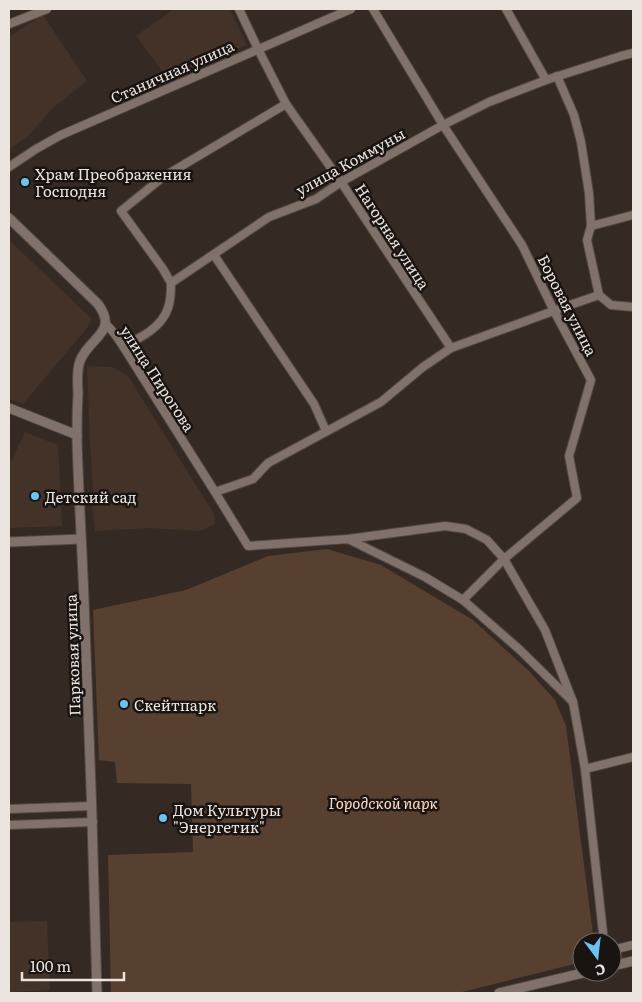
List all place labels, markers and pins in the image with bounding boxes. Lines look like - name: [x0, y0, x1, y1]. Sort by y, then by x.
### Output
- place label: Храм Преображения Господня: [35, 162, 192, 202]
- marker: Храм Преображения Господня: [19, 176, 31, 188]
- place label: Детский сад: [45, 485, 137, 508]
- marker: Детский сад: [29, 490, 41, 502]
- place label: Скейтпарк: [134, 693, 216, 716]
- marker: Скейтпарк: [118, 698, 130, 710]
- place label: Дом Культуры "Энергетик": [173, 798, 281, 838]
- marker: Дом Культуры "Энергетик": [157, 812, 169, 824]

